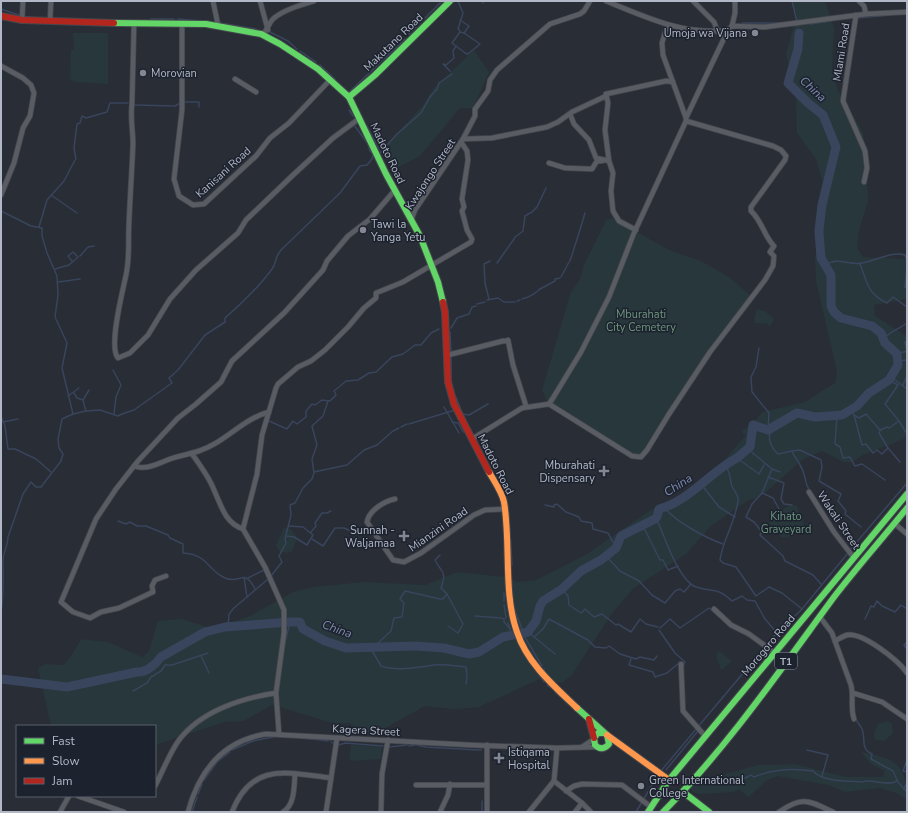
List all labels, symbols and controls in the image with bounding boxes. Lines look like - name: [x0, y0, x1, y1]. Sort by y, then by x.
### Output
- street label: Makutano Road: [360, 10, 426, 75]
- street label: Mlami Road: [829, 22, 854, 82]
- place label: Umoja wa Vijana: [664, 26, 747, 41]
- marker: Umoja wa Vijana: [750, 28, 760, 38]
- place label: Morovian: [151, 66, 197, 81]
- marker: Morovian: [138, 68, 148, 78]
- water label: China: [796, 73, 830, 105]
- street label: Madoto Road: [366, 120, 409, 186]
- street label: Kwajongo Street: [402, 136, 459, 213]
- street label: Kanisani Road: [192, 143, 254, 201]
- place label: Tawi la Yanga Yetu: [370, 217, 425, 245]
- marker: Tawi la Yanga Yetu: [358, 225, 368, 235]
- park label: Mburahati City Cemetery: [606, 307, 676, 335]
- street label: Madoto Road: [474, 431, 517, 497]
- place label: Mburahati Dispensary: [539, 458, 595, 486]
- marker: Mburahati Dispensary: [598, 465, 610, 477]
- water label: China: [661, 470, 695, 500]
- street label: Wakali Street: [814, 488, 864, 552]
- street label: Mianzini Road: [406, 504, 471, 555]
- park label: Kihato Graveyard: [761, 509, 811, 537]
- place label: Sunnah - Waljamaa: [345, 523, 395, 551]
- marker: Sunnah - Waljamaa: [398, 530, 410, 542]
- street label: Morogoro Road: [738, 611, 799, 679]
- water label: China: [320, 616, 354, 642]
- road number: T1: [775, 653, 797, 669]
- street label: Kagera Street: [332, 721, 400, 740]
- legend: [16, 725, 156, 797]
- text: Fast: [52, 733, 75, 749]
- place label: Istiqama Hospital: [508, 745, 550, 773]
- marker: Istiqama Hospital: [493, 752, 505, 764]
- text: Slow: [52, 753, 80, 769]
- text: Jam: [51, 773, 73, 789]
- place label: Green International College: [649, 773, 745, 801]
- marker: Green International College: [636, 781, 646, 791]

